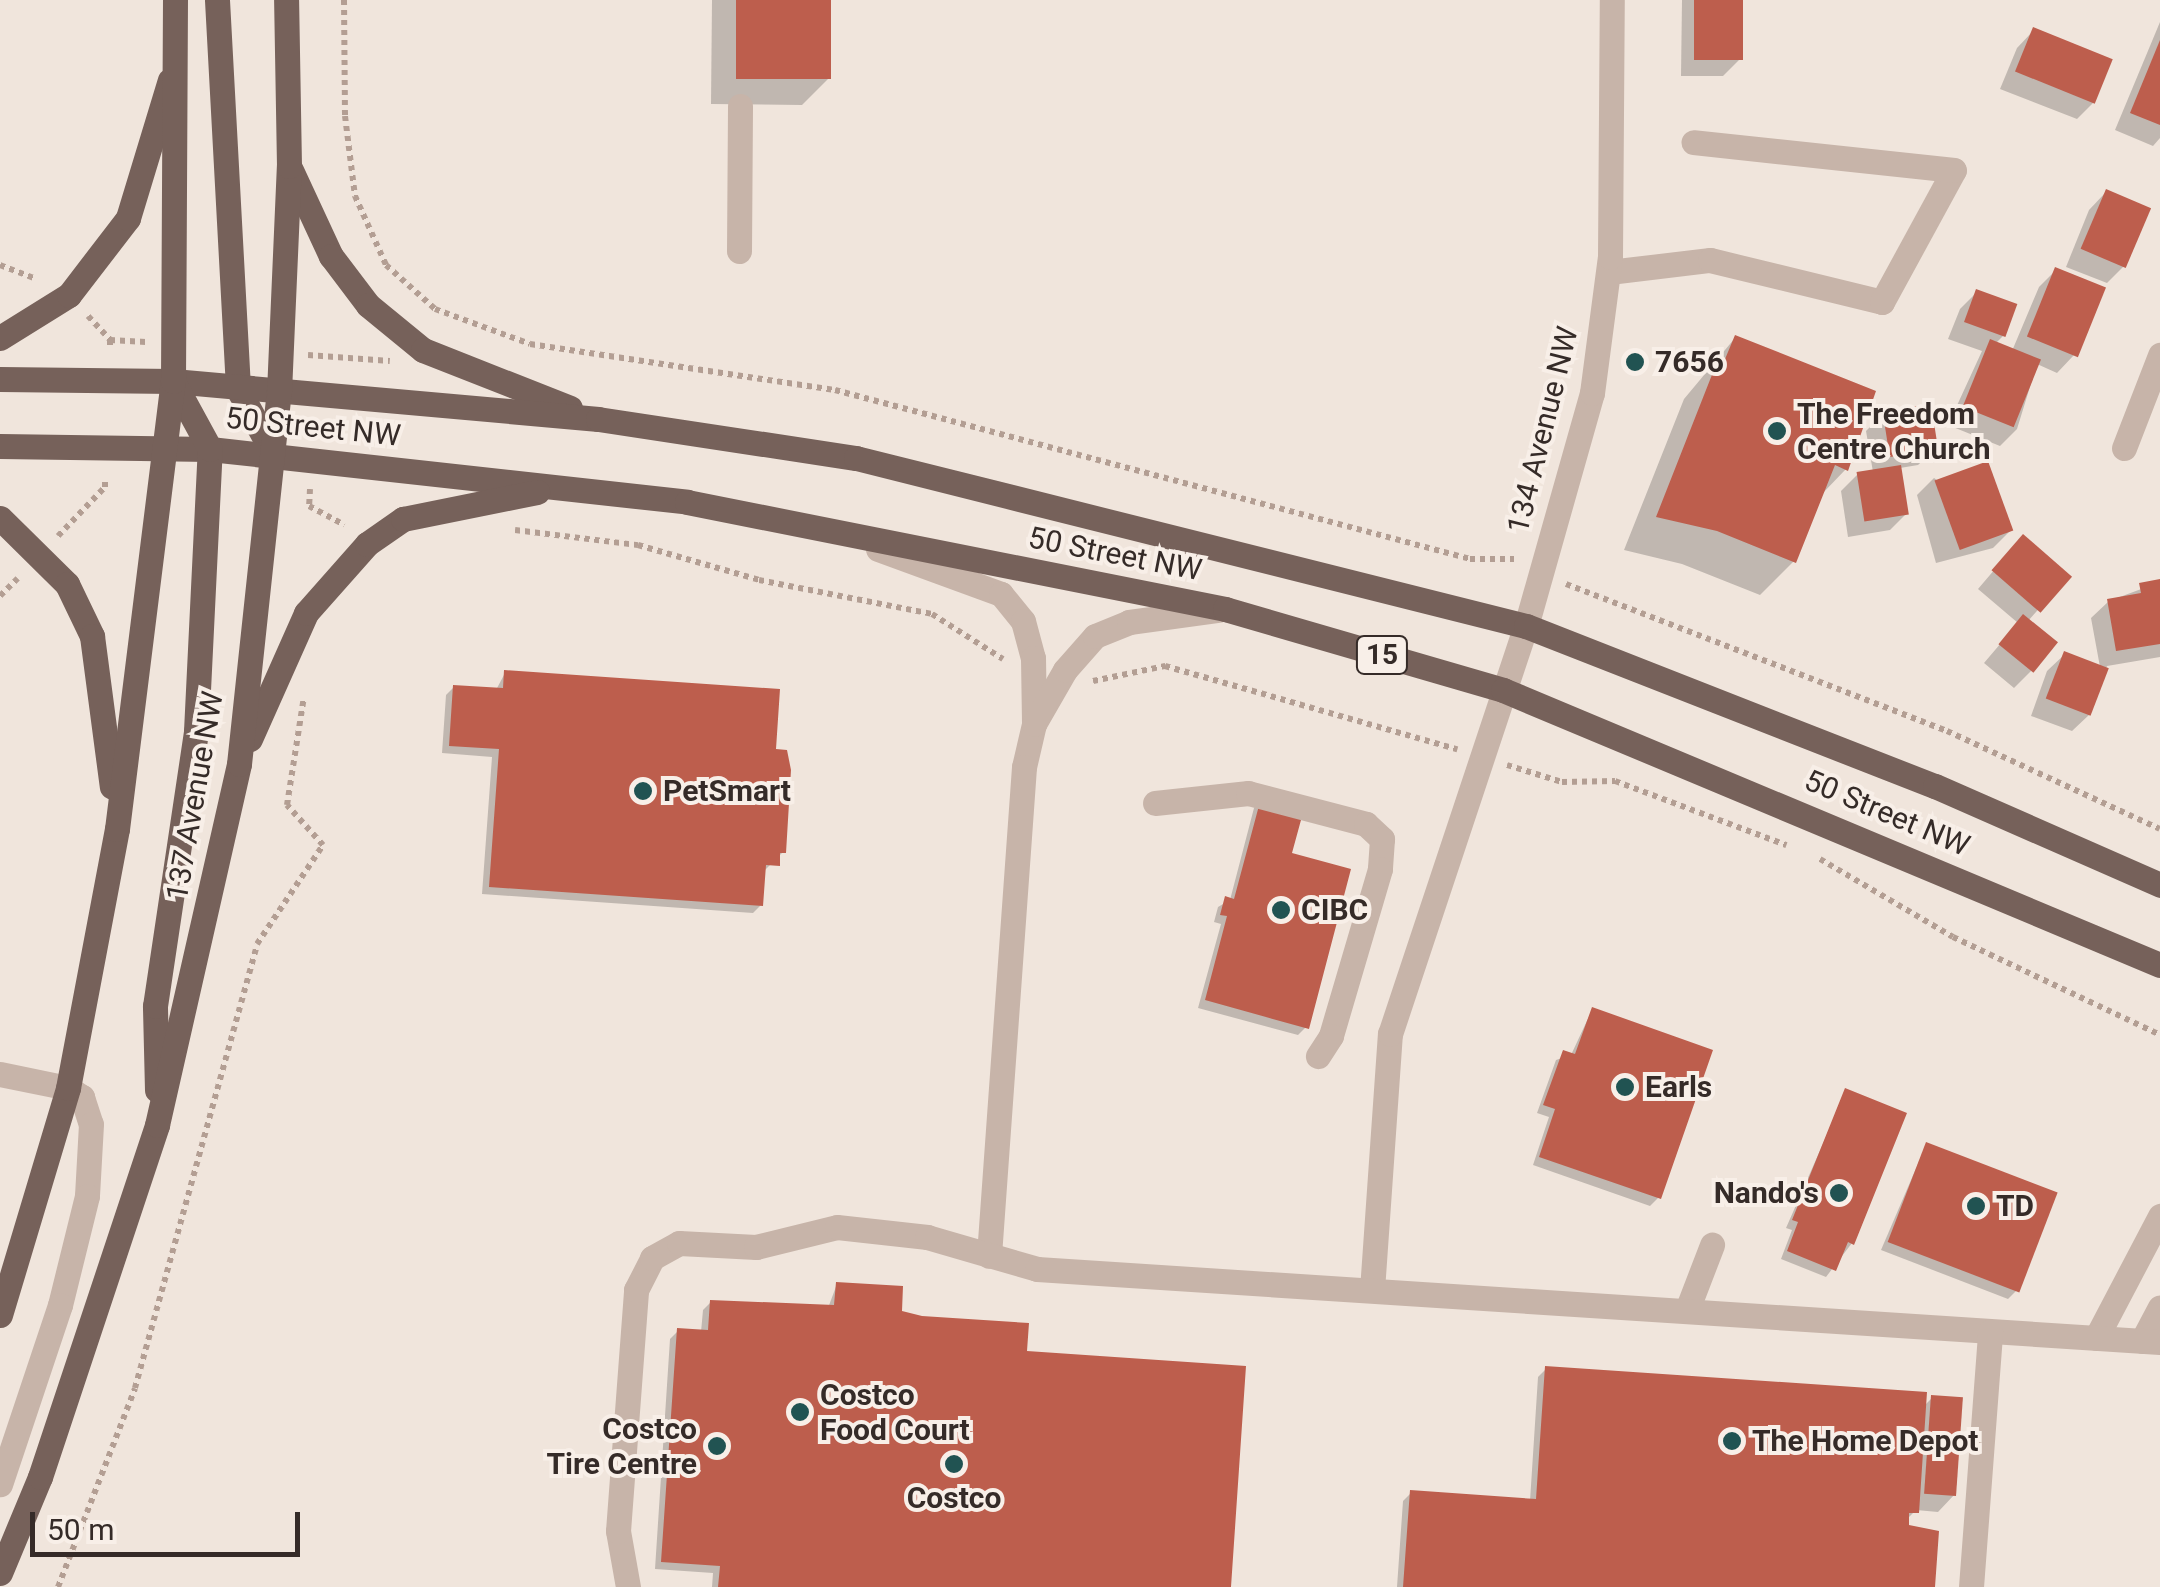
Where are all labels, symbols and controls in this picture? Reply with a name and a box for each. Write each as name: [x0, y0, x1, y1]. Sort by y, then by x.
street label: 134 Avenue NW: [1500, 323, 1586, 537]
place label: 7656: [1655, 344, 1724, 380]
marker: 7656: [1624, 351, 1646, 373]
place label: The Freedom Centre Church: [1797, 396, 1991, 466]
street label: 50 Street NW: [224, 400, 402, 454]
marker: The Freedom Centre Church: [1766, 420, 1788, 442]
street label: 50 Street NW: [1025, 520, 1205, 588]
road number: 15: [1354, 632, 1410, 678]
street label: 137 Avenue NW: [159, 689, 231, 903]
street label: 50 Street NW: [1799, 762, 1975, 864]
place label: PetSmart: [663, 773, 791, 809]
marker: PetSmart: [632, 780, 654, 802]
place label: CIBC: [1301, 892, 1368, 928]
marker: CIBC: [1270, 899, 1292, 921]
place label: Earls: [1645, 1069, 1712, 1105]
marker: Earls: [1614, 1076, 1636, 1098]
place label: Nando's: [1714, 1175, 1819, 1211]
marker: Nando's: [1828, 1182, 1850, 1204]
place label: TD: [1996, 1188, 2034, 1224]
marker: TD: [1965, 1195, 1987, 1217]
place label: Costco Food Court: [820, 1377, 970, 1448]
marker: Costco Food Court: [789, 1401, 811, 1423]
place label: Costco Tire Centre: [546, 1411, 697, 1482]
place label: The Home Depot: [1752, 1423, 1978, 1459]
marker: The Home Depot: [1721, 1430, 1743, 1452]
marker: Costco Tire Centre: [706, 1435, 728, 1457]
marker: Costco: [943, 1453, 965, 1475]
place label: Costco: [907, 1480, 1001, 1516]
scale bar: [35, 1492, 305, 1554]
text: 50 m: [47, 1512, 114, 1547]

